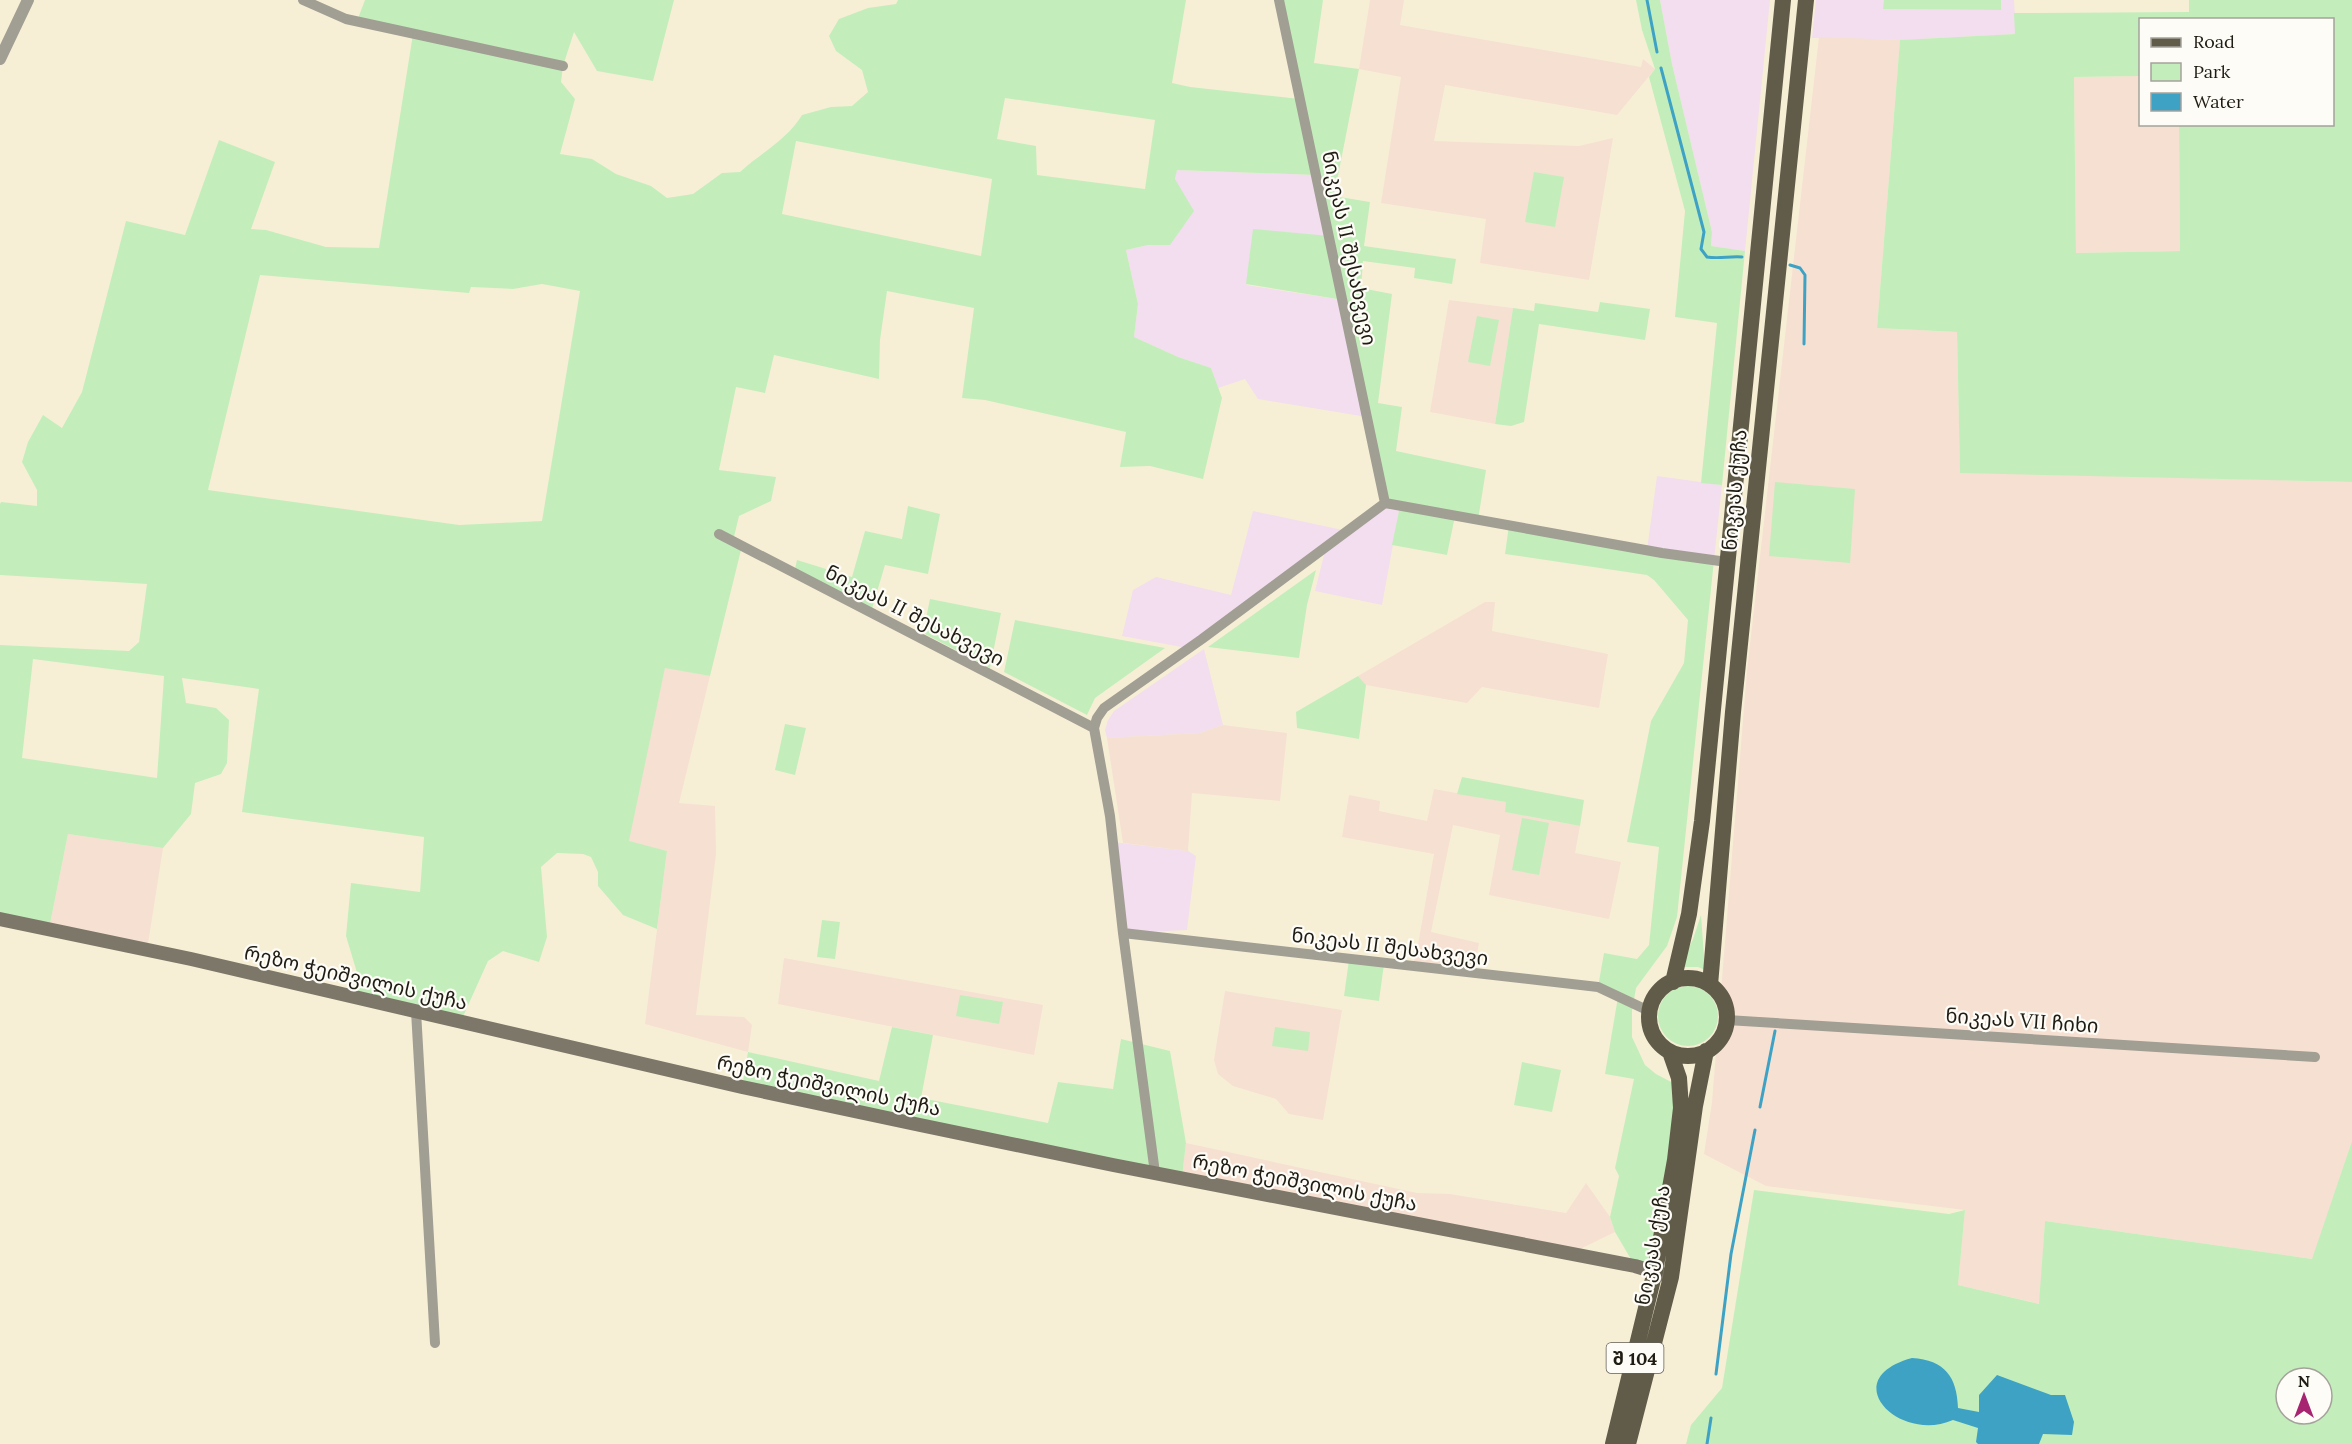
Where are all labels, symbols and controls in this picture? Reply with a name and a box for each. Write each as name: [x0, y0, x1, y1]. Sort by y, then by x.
legend: [2139, 18, 2334, 126]
text: Road: [2193, 30, 2235, 53]
text: Park: [2193, 60, 2231, 83]
text: Water: [2193, 90, 2244, 113]
street label: ნიკეას II შესახვევი: [1317, 149, 1383, 347]
street label: ნიკეას ქუჩა: [1716, 428, 1752, 552]
street label: ნიკეას II შესახვევი: [821, 559, 1009, 671]
street label: ნიკეას II შესახვევი: [1290, 922, 1490, 970]
street label: რეზო ჭეიშვილის ქუჩა: [242, 939, 470, 1016]
street label: ნიკეას VII ჩიხი: [1945, 1002, 2099, 1038]
street label: რეზო ჭეიშვილის ქუჩა: [715, 1049, 943, 1122]
street label: რეზო ჭეიშვილის ქუჩა: [1191, 1148, 1419, 1217]
street label: ნიკეას ქუჩა: [1629, 1183, 1675, 1307]
road number: შ 104: [1606, 1343, 1664, 1373]
north arrow: [2274, 1366, 2334, 1426]
text: N: [2298, 1371, 2310, 1391]

